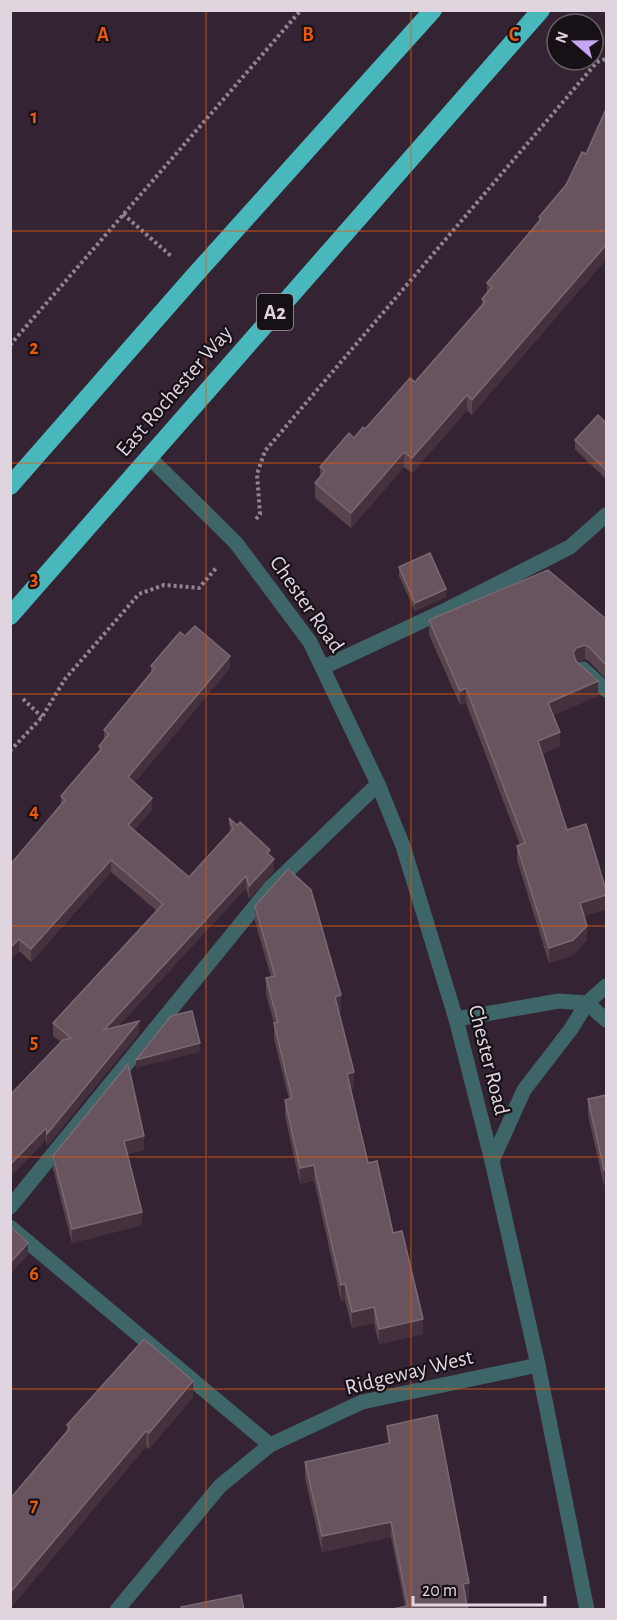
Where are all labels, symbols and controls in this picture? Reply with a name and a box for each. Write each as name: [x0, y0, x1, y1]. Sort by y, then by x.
north arrow: [545, 12, 605, 72]
text: A: [97, 25, 109, 45]
text: B: [302, 25, 314, 45]
text: C: [509, 25, 520, 45]
text: N: [552, 29, 571, 45]
text: 1: [30, 107, 38, 127]
road number: A2: [257, 294, 293, 330]
street label: East Rochester Way: [112, 321, 237, 460]
text: 2: [29, 338, 39, 358]
street label: Chester Road: [266, 552, 348, 656]
text: 3: [30, 569, 38, 589]
text: 4: [29, 801, 39, 821]
street label: Chester Road: [465, 1003, 513, 1117]
text: 5: [30, 1032, 38, 1052]
text: 6: [29, 1264, 39, 1284]
street label: Ridgeway West: [343, 1345, 475, 1399]
text: 7: [30, 1495, 39, 1515]
scale bar: [413, 1569, 545, 1607]
text: 20 m: [422, 1582, 457, 1600]

